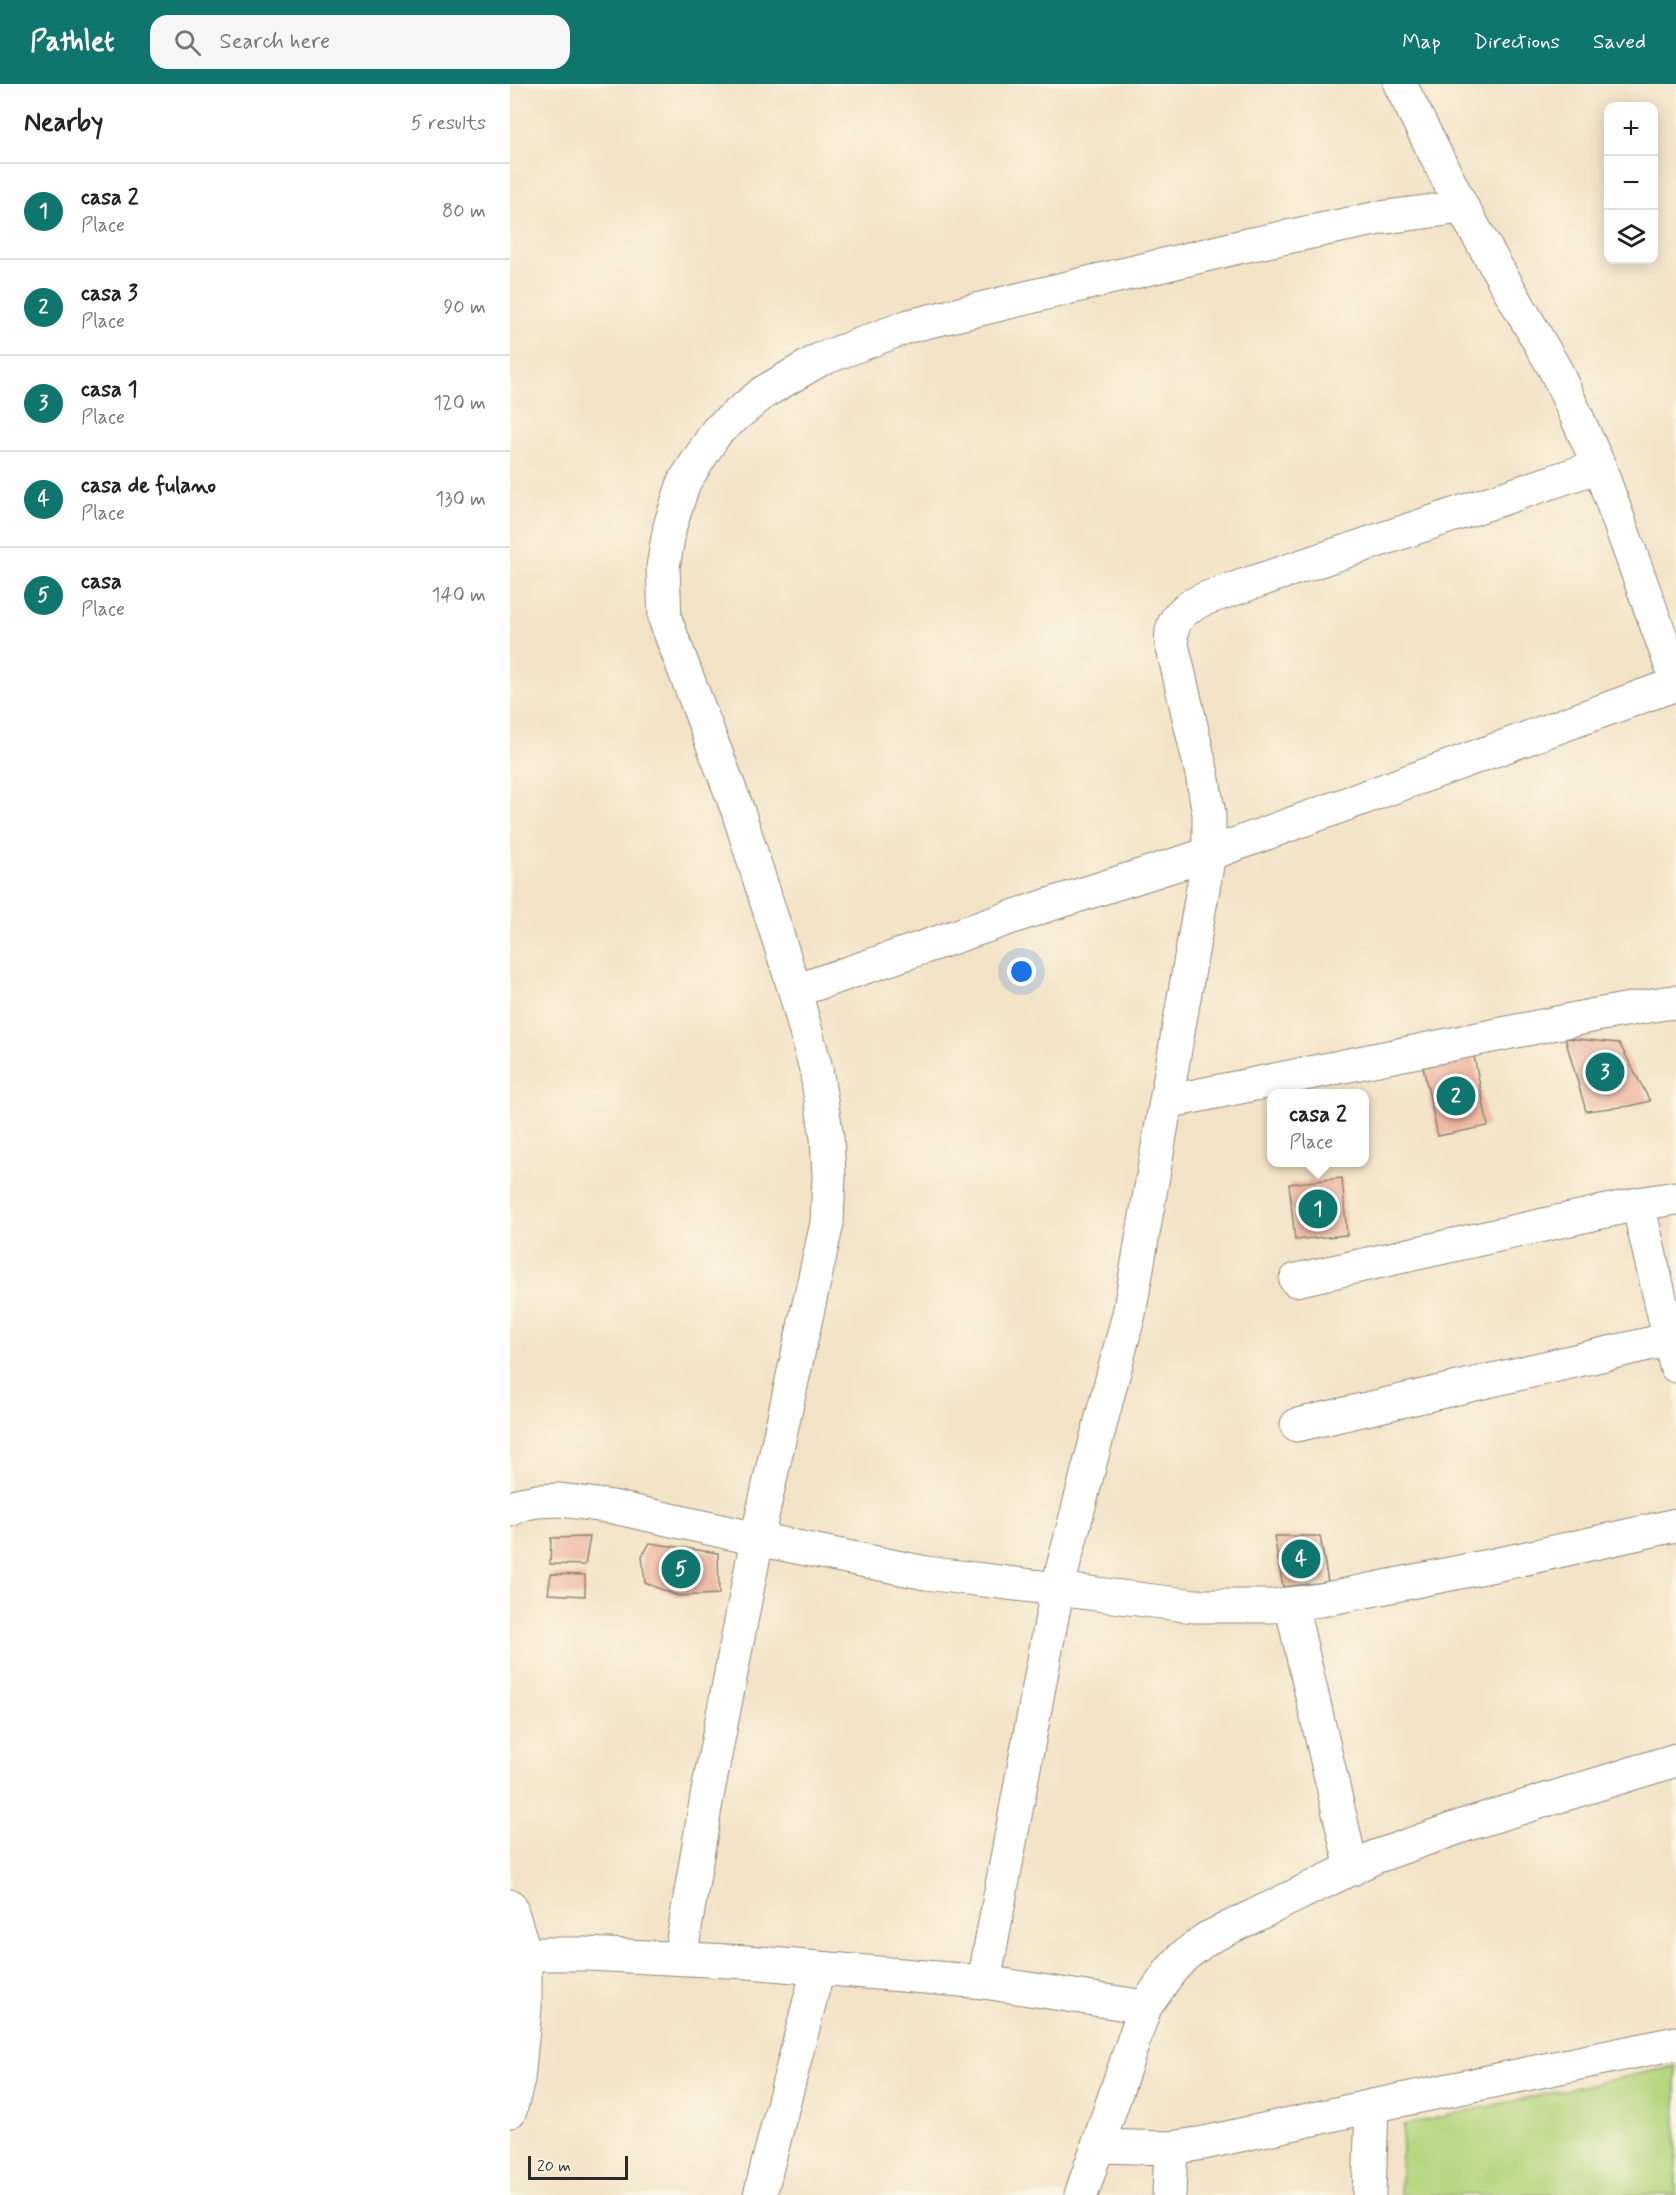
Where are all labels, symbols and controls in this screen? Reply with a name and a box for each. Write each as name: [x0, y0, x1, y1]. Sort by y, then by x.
search box: [150, 15, 570, 69]
text: Pathlet: [30, 24, 114, 61]
icon: search: [171, 26, 204, 59]
text: Search here: [219, 28, 330, 56]
text: Map: [1402, 28, 1441, 56]
text: Directions: [1474, 28, 1560, 56]
text: Saved: [1593, 28, 1646, 56]
map controls: [1604, 102, 1658, 264]
button: +: [1604, 102, 1658, 156]
text: Nearby: [24, 106, 103, 140]
text: 5 results: [411, 110, 486, 137]
button: −: [1604, 156, 1658, 210]
text: casa 2: [81, 184, 139, 212]
text: 1: [39, 198, 48, 225]
text: 80 m: [442, 198, 486, 225]
button: layers: [1604, 210, 1658, 264]
text: Place: [81, 212, 125, 239]
text: casa 3: [81, 280, 138, 308]
text: 2: [39, 294, 48, 321]
text: 90 m: [443, 294, 486, 321]
text: Place: [81, 308, 125, 335]
text: casa 1: [81, 376, 138, 404]
text: 3: [39, 390, 48, 417]
text: 120 m: [433, 390, 486, 417]
text: Place: [81, 404, 125, 431]
text: casa de fulano: [81, 472, 216, 500]
text: 4: [38, 486, 49, 513]
text: 130 m: [435, 486, 486, 513]
text: Place: [81, 500, 125, 527]
text: casa: [81, 568, 122, 596]
text: 5: [38, 582, 50, 609]
text: 140 m: [432, 582, 486, 609]
text: Place: [81, 596, 125, 623]
your location: [1007, 957, 1036, 986]
pin: 3: [1586, 1050, 1624, 1094]
pin: 2: [1436, 1074, 1476, 1118]
popup: [1267, 1089, 1369, 1167]
text: casa 2: [1289, 1101, 1347, 1129]
text: Place: [1289, 1129, 1333, 1156]
pin: 1: [1298, 1186, 1338, 1232]
pin: 4: [1282, 1536, 1320, 1582]
pin: 5: [662, 1546, 700, 1592]
scale bar: [528, 2153, 628, 2180]
text: 20 m: [537, 2156, 571, 2177]

